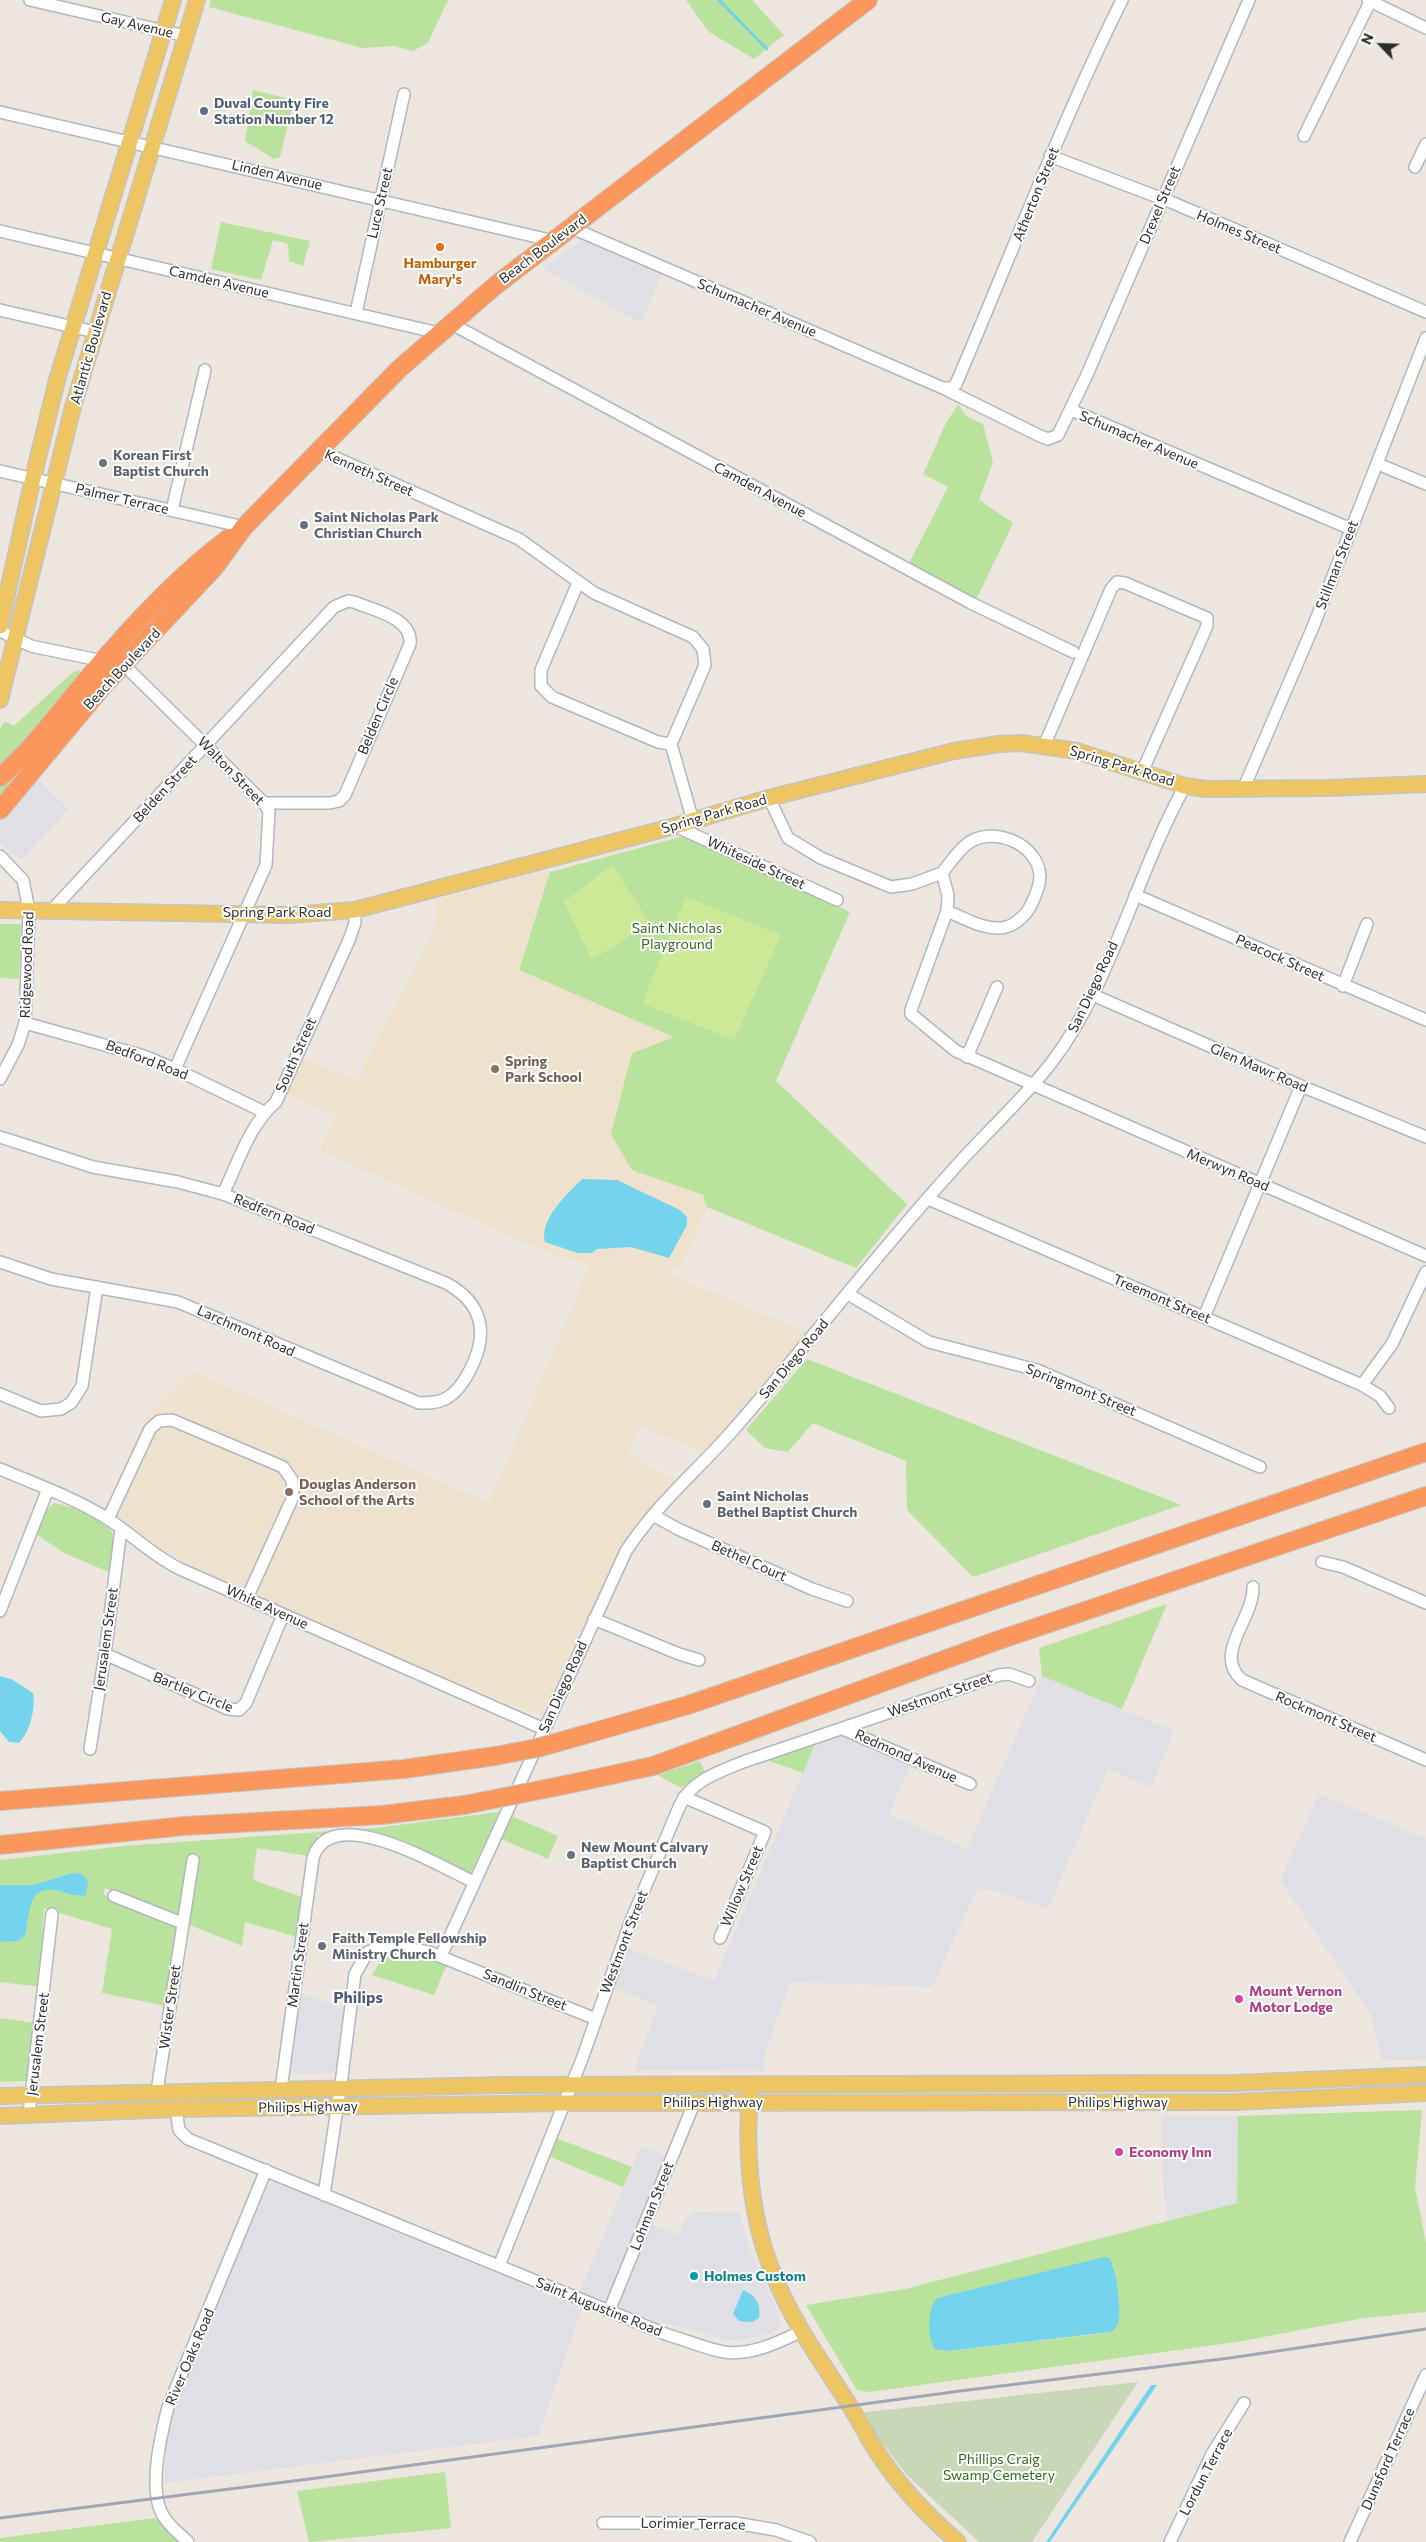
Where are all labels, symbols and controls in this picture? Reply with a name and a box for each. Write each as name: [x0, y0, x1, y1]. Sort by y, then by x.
street label: Gay Avenue: [99, 8, 175, 42]
north arrow: [1356, 20, 1406, 70]
text: N: [1357, 30, 1377, 47]
place label: Duval County Fire Station Number 12: [214, 95, 334, 128]
marker: Duval County Fire Station Number 12: [198, 105, 210, 117]
street label: Atherton Street: [1009, 144, 1063, 244]
street label: Linden Avenue: [230, 156, 324, 194]
street label: Drexel Street: [1136, 163, 1184, 247]
street label: Luce Street: [364, 166, 396, 240]
street label: Holmes Street: [1194, 207, 1284, 257]
street label: Beach Boulevard: [496, 211, 590, 287]
marker: Hamburger Mary's: [434, 241, 446, 253]
place label: Hamburger Mary's: [404, 255, 476, 288]
street label: Camden Avenue: [167, 262, 271, 302]
street label: Schumacher Avenue: [695, 275, 819, 341]
street label: Atlantic Boulevard: [67, 290, 115, 406]
street label: Schumacher Avenue: [1077, 407, 1201, 473]
street label: Kenneth Street: [322, 446, 416, 500]
place label: Korean First Baptist Church: [113, 447, 209, 480]
marker: Korean First Baptist Church: [97, 457, 109, 469]
street label: Camden Avenue: [711, 459, 809, 521]
street label: Palmer Terrace: [74, 480, 170, 518]
place label: Saint Nicholas Park Christian Church: [314, 509, 439, 542]
street label: Stillman Street: [1312, 518, 1362, 612]
marker: Saint Nicholas Park Christian Church: [298, 519, 310, 531]
street label: Beach Boulevard: [80, 625, 164, 713]
street label: Belden Circle: [354, 675, 402, 757]
street label: Walton Street: [194, 733, 268, 809]
street label: Spring Park Road: [1068, 742, 1176, 790]
street label: Belden Street: [130, 752, 200, 826]
street label: Spring Park Road: [659, 791, 769, 837]
street label: Whiteside Street: [704, 833, 808, 893]
street label: Spring Park Road: [223, 904, 331, 920]
street label: Ridgewood Road: [17, 911, 37, 1019]
park label: Saint Nicholas Playground: [632, 920, 722, 952]
street label: Peacock Street: [1233, 931, 1327, 985]
street label: San Diego Road: [1065, 939, 1121, 1035]
street label: South Street: [272, 1015, 320, 1095]
street label: Bedford Road: [103, 1037, 191, 1083]
street label: Glen Mawr Road: [1208, 1040, 1310, 1096]
place label: Spring Park School: [505, 1053, 582, 1086]
marker: Spring Park School: [489, 1063, 501, 1075]
street label: Merwyn Road: [1184, 1145, 1272, 1195]
street label: Redfern Road: [231, 1190, 317, 1238]
street label: Treemont Street: [1111, 1271, 1213, 1327]
street label: Larchmont Road: [194, 1302, 298, 1360]
street label: San Diego Road: [756, 1316, 832, 1402]
street label: Springmont Street: [1023, 1360, 1139, 1420]
place label: Douglas Anderson School of the Arts: [299, 1476, 416, 1508]
marker: Douglas Anderson School of the Arts: [283, 1486, 295, 1498]
place label: Saint Nicholas Bethel Baptist Church: [717, 1488, 857, 1520]
marker: Saint Nicholas Bethel Baptist Church: [701, 1498, 713, 1510]
street label: Bethel Court: [709, 1537, 789, 1585]
street label: White Avenue: [223, 1581, 311, 1633]
street label: Jerusalem Street: [90, 1586, 122, 1692]
street label: San Diego Road: [535, 1638, 591, 1736]
street label: Bartley Circle: [151, 1668, 235, 1716]
street label: Westmont Street: [886, 1669, 994, 1721]
street label: Rockmont Street: [1273, 1688, 1379, 1746]
street label: Redmond Avenue: [852, 1726, 960, 1786]
place label: New Mount Calvary Baptist Church: [581, 1839, 708, 1871]
street label: Willow Street: [717, 1843, 767, 1929]
marker: New Mount Calvary Baptist Church: [565, 1849, 577, 1861]
street label: Westmont Street: [597, 1888, 651, 1996]
street label: Martin Street: [284, 1921, 312, 2009]
place label: Faith Temple Fellowship Ministry Church: [332, 1930, 487, 1962]
marker: Faith Temple Fellowship Ministry Church: [316, 1940, 328, 1952]
street label: Wister Street: [156, 1964, 184, 2050]
street label: Sandlin Street: [481, 1966, 569, 2014]
place label: Mount Vernon Motor Lodge: [1249, 1983, 1342, 2015]
district label: Philips: [333, 1988, 383, 2008]
street label: Jerusalem Street: [23, 1991, 53, 2097]
marker: Mount Vernon Motor Lodge: [1233, 1993, 1245, 2005]
street label: Philips Highway: [663, 2094, 763, 2110]
street label: Philips Highway: [1068, 2094, 1168, 2110]
street label: Philips Highway: [258, 2098, 358, 2116]
place label: Economy Inn: [1129, 2144, 1212, 2160]
marker: Economy Inn: [1113, 2146, 1125, 2158]
street label: Lohman Street: [627, 2159, 677, 2253]
place label: Holmes Custom: [704, 2268, 806, 2284]
marker: Holmes Custom: [688, 2270, 700, 2282]
street label: Saint Augustine Road: [533, 2274, 665, 2340]
street label: River Oaks Road: [162, 2306, 218, 2408]
street label: Dunsford Terrace: [1358, 2405, 1418, 2513]
street label: Lordun Terrace: [1176, 2426, 1236, 2518]
park label: Phillips Craig Swamp Cemetery: [943, 2451, 1055, 2484]
street label: Lorimier Terrace: [640, 2515, 746, 2533]

